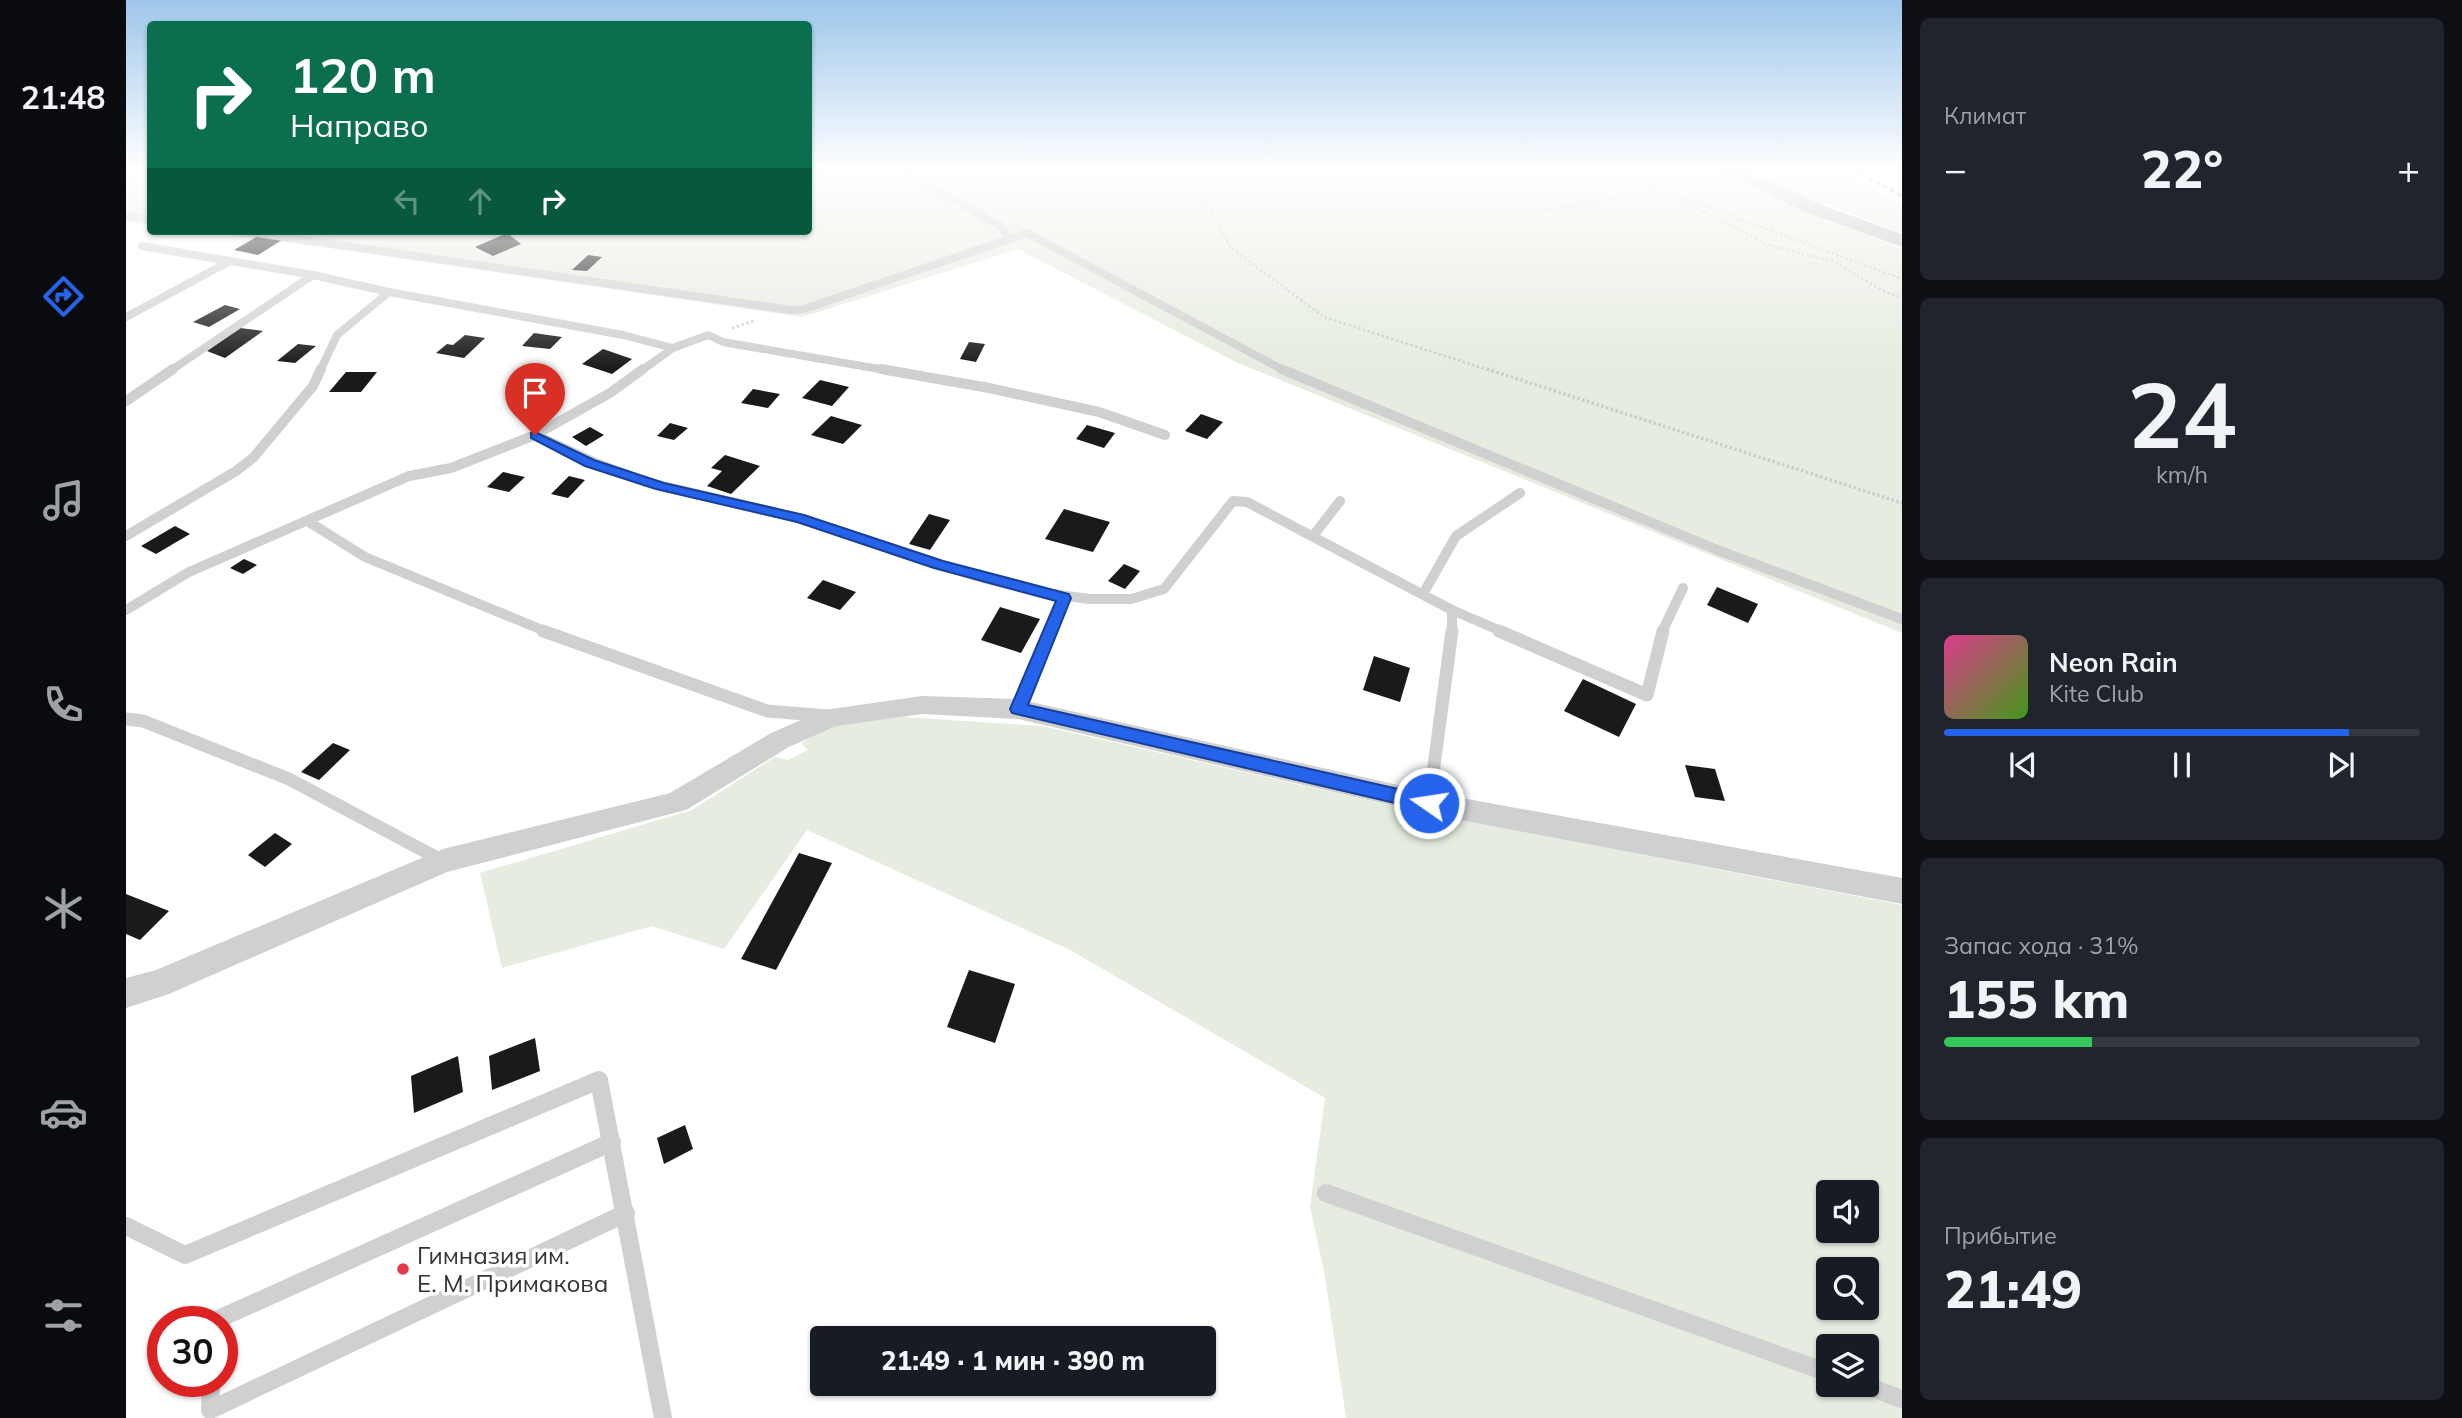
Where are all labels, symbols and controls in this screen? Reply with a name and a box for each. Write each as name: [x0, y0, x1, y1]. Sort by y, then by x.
text: 120 m: [290, 44, 436, 105]
icon: right: [175, 49, 266, 140]
text: 21:48: [21, 77, 105, 117]
text: Климат: [1944, 101, 2026, 130]
text: Направо: [290, 105, 429, 145]
text: 22°: [2141, 136, 2223, 201]
text: −: [1944, 145, 1967, 193]
text: +: [2397, 145, 2420, 193]
icon: left: [388, 182, 426, 220]
icon: ahead: [461, 182, 499, 220]
icon: right: [534, 182, 572, 220]
icon: directions: [39, 272, 88, 321]
text: 24: [2127, 357, 2237, 471]
pin: [505, 363, 565, 435]
icon: arrive: [516, 374, 554, 412]
text: km/h: [2156, 460, 2208, 489]
icon: music: [39, 476, 88, 525]
text: Neon Rain: [2049, 646, 2178, 679]
text: Kite Club: [2049, 679, 2144, 708]
icon: phone: [39, 680, 88, 729]
icon: previous: [2004, 746, 2042, 784]
icon: pause: [2163, 746, 2201, 784]
icon: next: [2322, 746, 2360, 784]
position arrow: [1392, 766, 1466, 840]
icon: climate: [39, 884, 88, 933]
text: Запас хода · 31%: [1944, 931, 2139, 960]
text: 155 km: [1944, 966, 2129, 1031]
icon: car: [39, 1088, 88, 1137]
map controls: [1816, 1180, 1879, 1397]
button: sound: [1816, 1180, 1879, 1243]
text: Прибытие: [1944, 1221, 2057, 1250]
place label: Гимназия им. Е. М. Примакова: [417, 1240, 608, 1298]
text: 21:49: [1944, 1256, 2082, 1321]
button: search: [1816, 1257, 1879, 1320]
marker: Гимназия им. Е. М. Примакова: [395, 1261, 411, 1277]
icon: filters: [39, 1291, 88, 1340]
speed limit sign: 30: [147, 1306, 238, 1397]
button: layers: [1816, 1334, 1879, 1397]
text: 21:49 · 1 мин · 390 m: [881, 1344, 1145, 1377]

